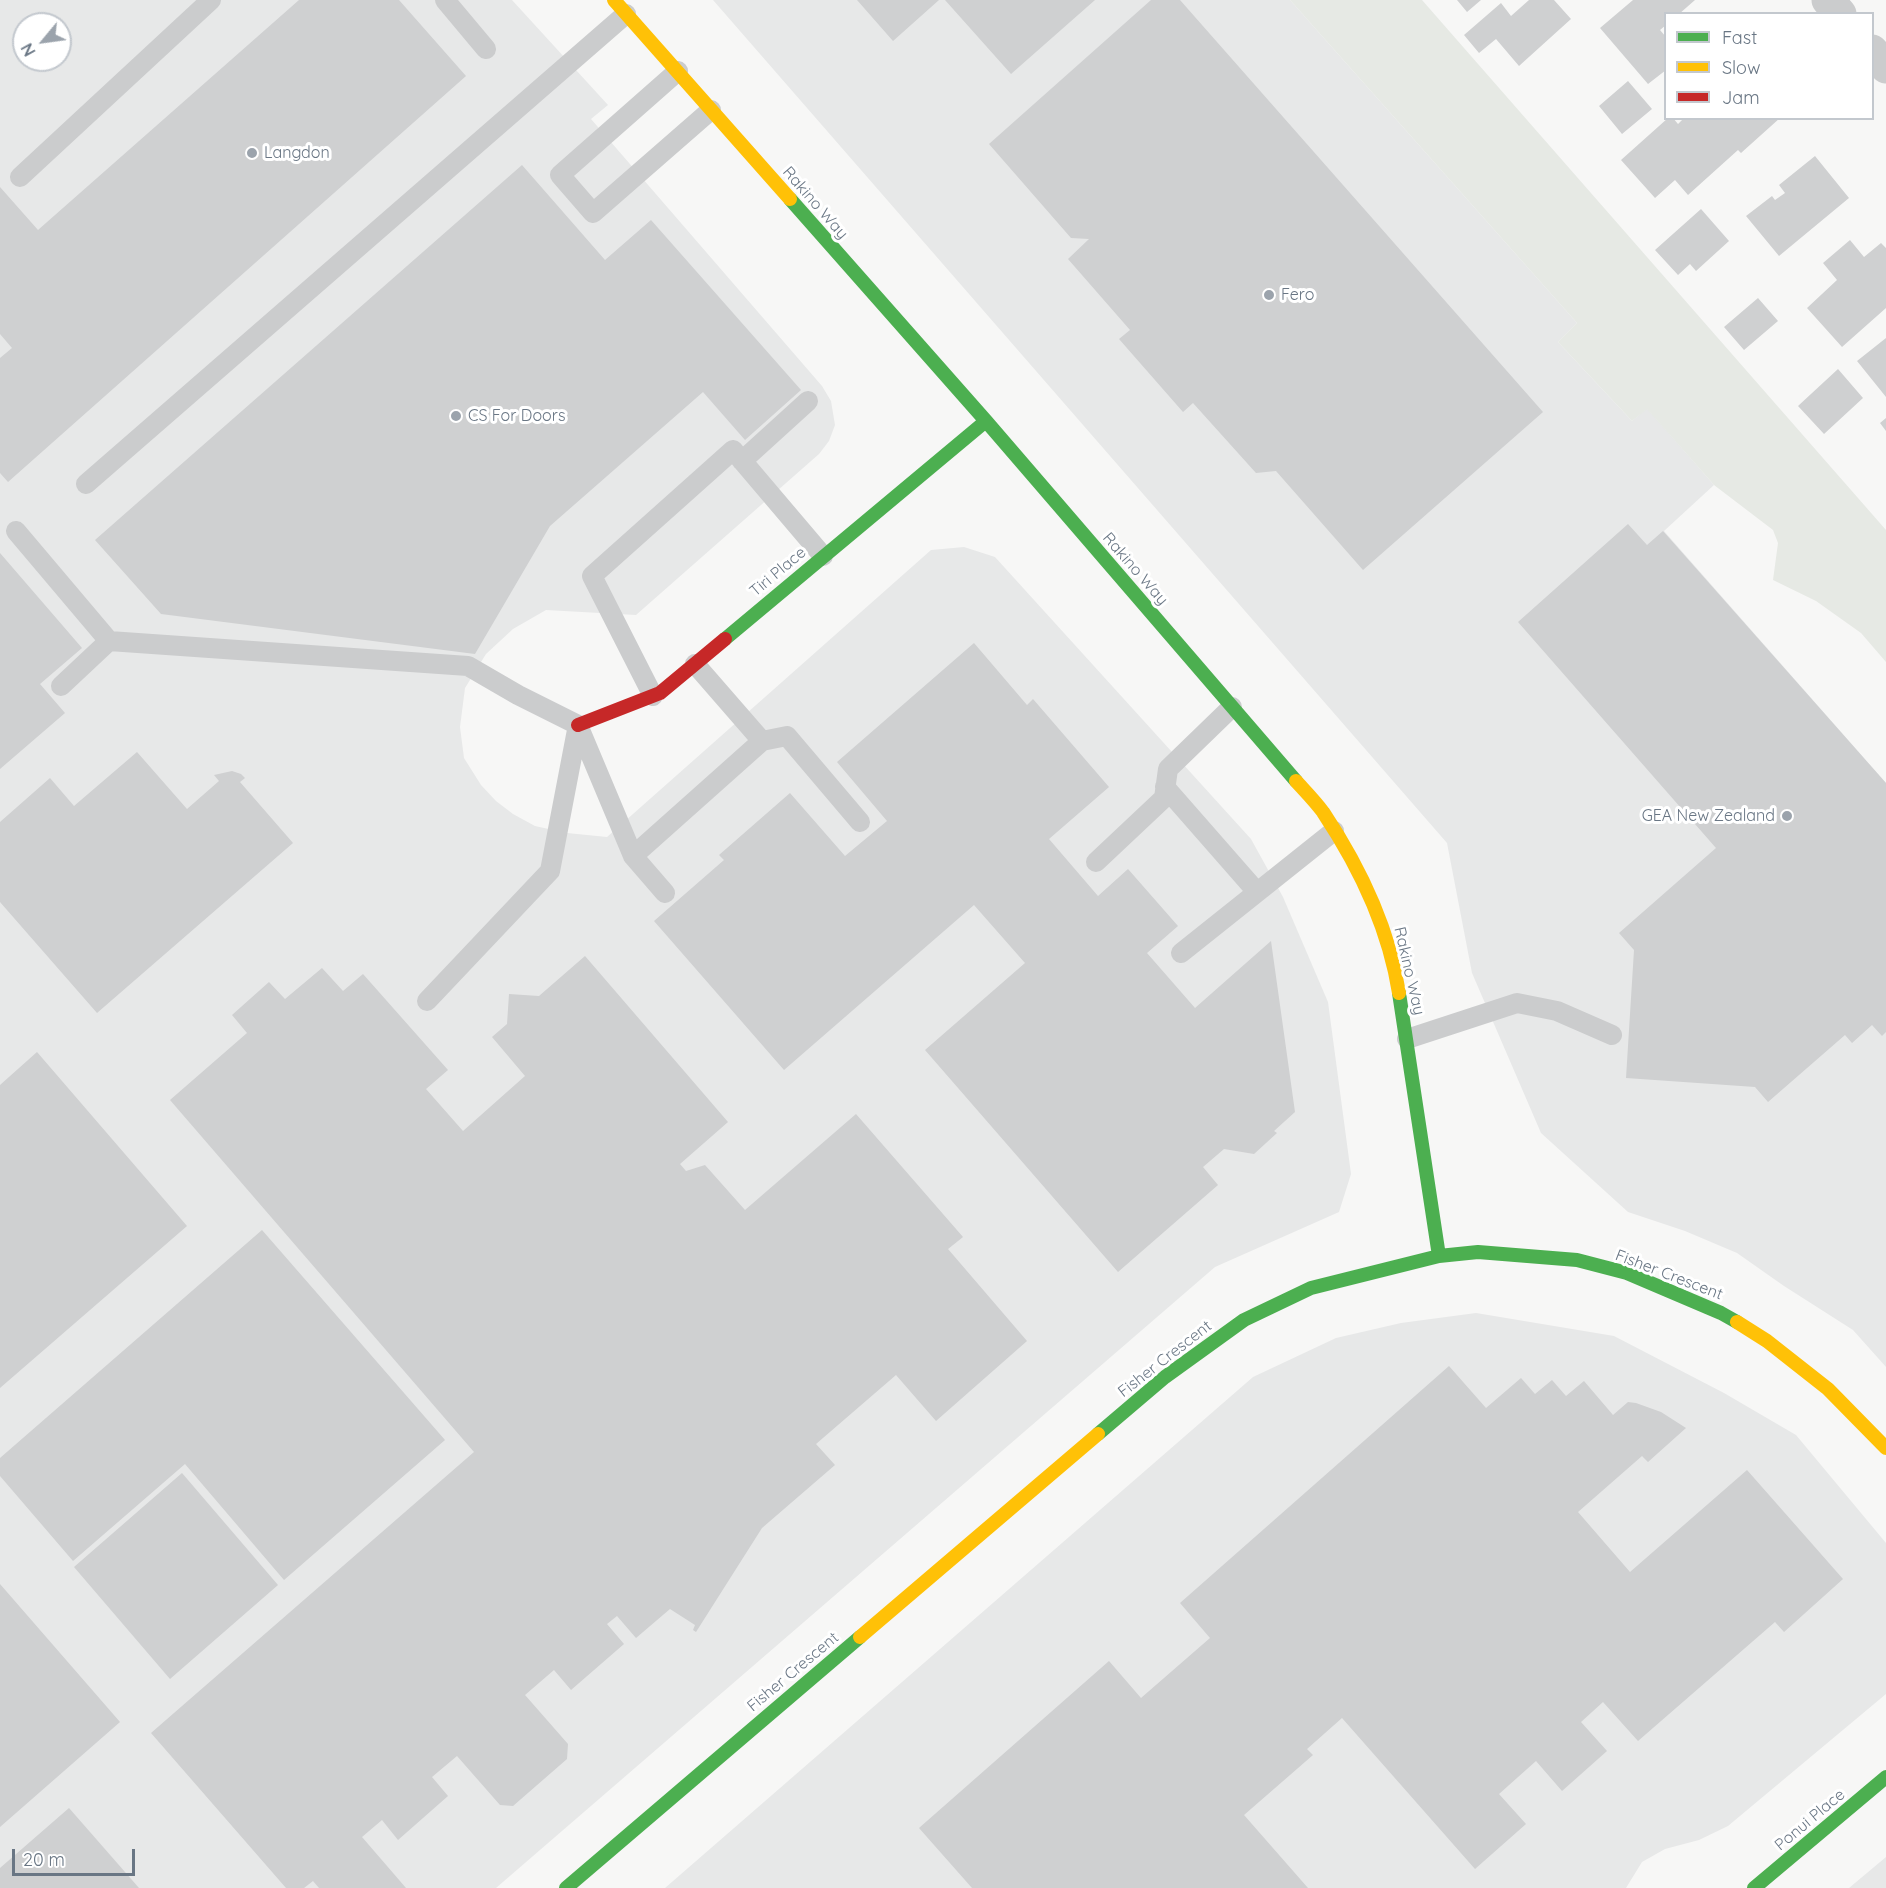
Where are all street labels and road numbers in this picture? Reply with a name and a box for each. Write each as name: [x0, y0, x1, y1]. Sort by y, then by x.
street label: Rakino Way: [778, 163, 852, 243]
street label: Rakino Way: [1098, 529, 1172, 609]
street label: Tiri Place: [746, 543, 810, 601]
street label: Rakino Way: [1390, 925, 1428, 1017]
street label: Fisher Crescent: [1613, 1246, 1725, 1304]
street label: Fisher Crescent: [1114, 1317, 1216, 1401]
street label: Fisher Crescent: [743, 1628, 843, 1716]
street label: Ponui Place: [1771, 1785, 1849, 1855]

